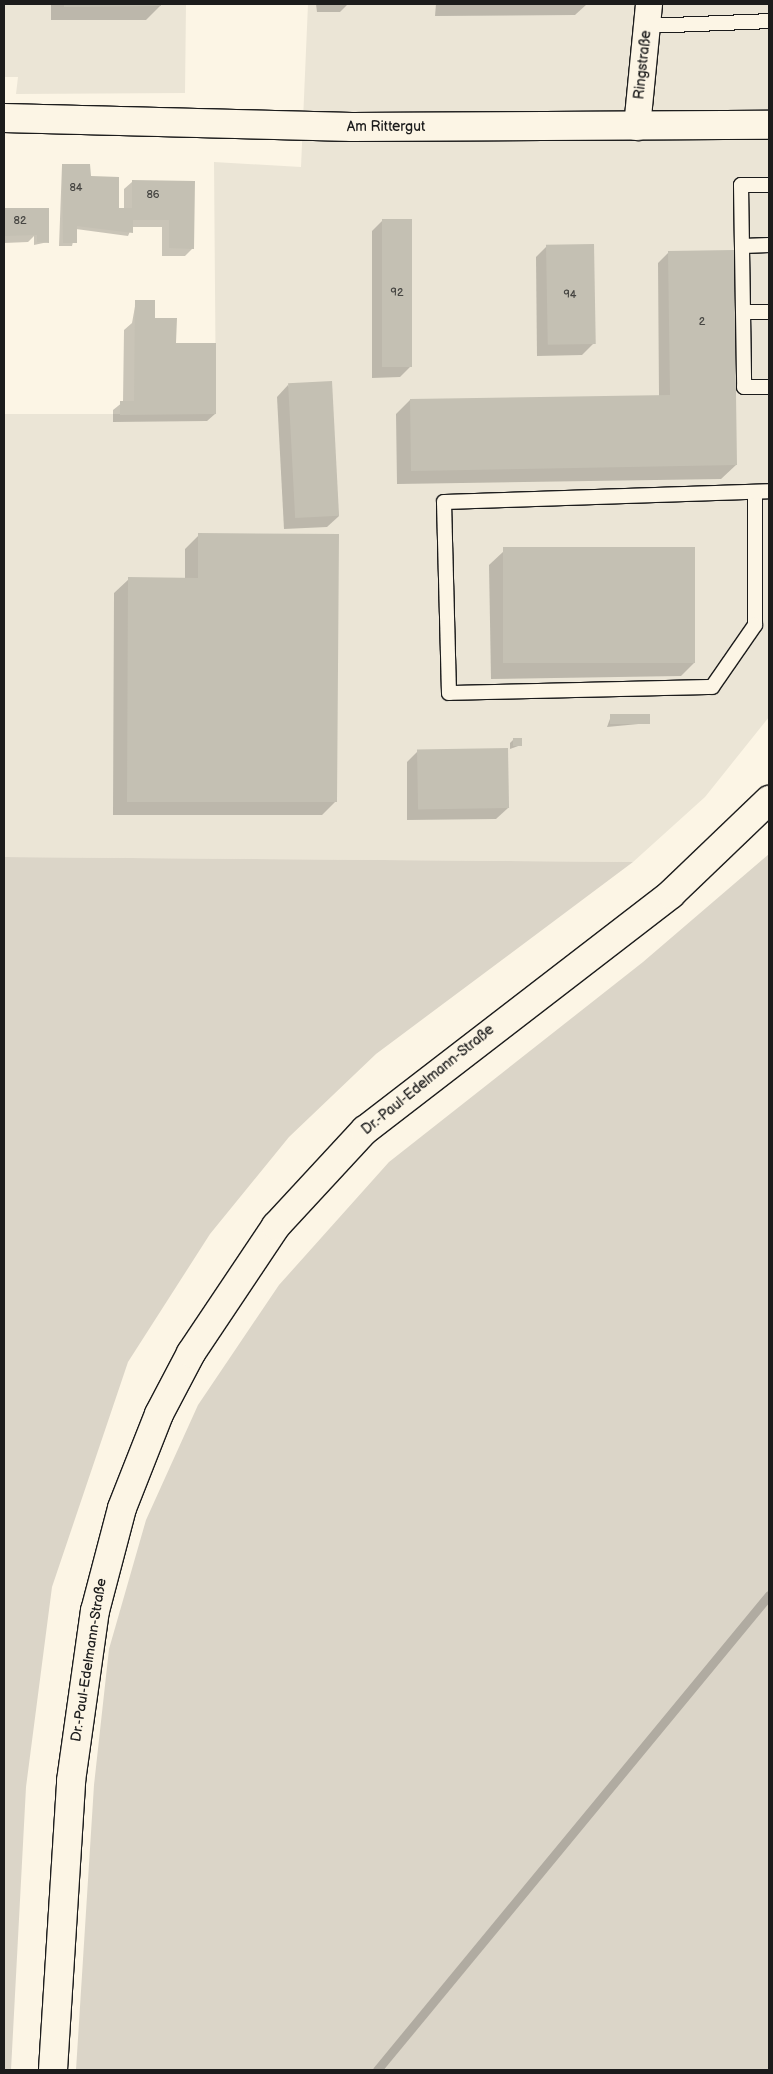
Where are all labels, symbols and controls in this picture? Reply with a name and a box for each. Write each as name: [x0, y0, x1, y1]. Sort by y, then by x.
street label: Ringstraße: [631, 30, 655, 100]
street label: Am Rittergut: [347, 119, 425, 135]
house number: 84: [69, 181, 83, 195]
house number: 86: [146, 188, 160, 202]
house number: 82: [14, 214, 26, 228]
house number: 92: [391, 286, 403, 300]
house number: 94: [563, 288, 577, 302]
house number: 2: [699, 315, 705, 329]
street label: Dr.-Paul-Edelmann-Straße: [359, 1021, 497, 1139]
street label: Dr.-Paul-Edelmann-Straße: [68, 1577, 110, 1743]

